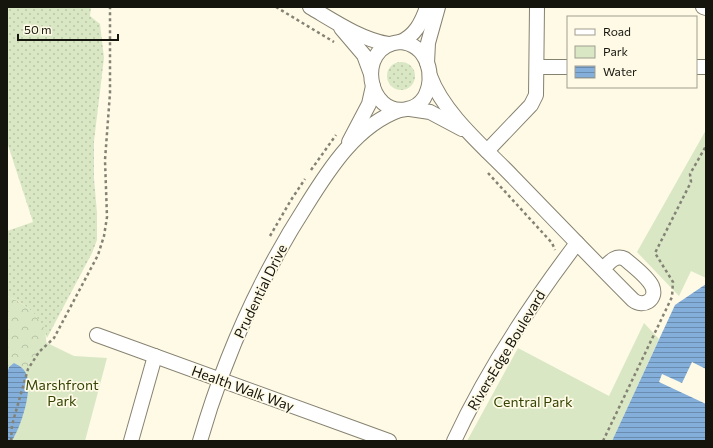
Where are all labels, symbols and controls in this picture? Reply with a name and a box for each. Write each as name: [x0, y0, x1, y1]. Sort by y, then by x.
scale bar: [18, 16, 118, 42]
legend: [567, 16, 697, 88]
text: 50 m: [24, 22, 52, 36]
text: Road: [603, 24, 631, 38]
text: Park: [603, 44, 629, 58]
text: Water: [603, 64, 637, 78]
street label: Prudential Drive: [230, 241, 290, 341]
street label: RiversEdge Boulevard: [464, 287, 548, 413]
street label: Health Walk Way: [189, 362, 297, 414]
park label: Marshfront Park: [25, 376, 99, 409]
park label: Central Park: [493, 393, 573, 410]

